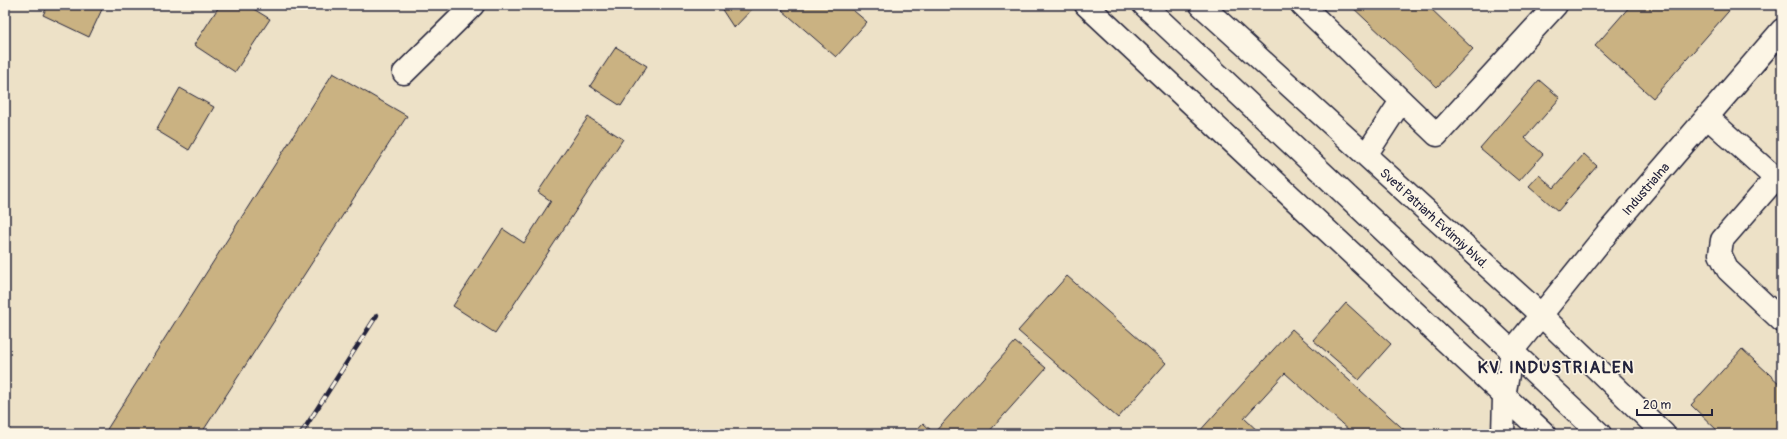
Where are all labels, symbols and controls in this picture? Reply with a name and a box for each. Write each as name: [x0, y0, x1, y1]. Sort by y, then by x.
street label: Industrialna: [1619, 159, 1673, 219]
street label: Sveti Patriarh Evtimiy blvd.: [1376, 165, 1491, 272]
district label: KV. INDUSTRIALEN: [1478, 357, 1634, 378]
scale bar: [1637, 391, 1712, 417]
text: 20 m: [1643, 398, 1672, 413]

